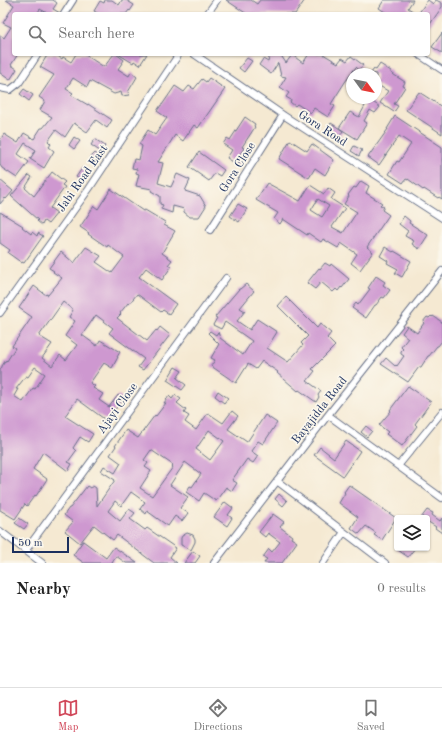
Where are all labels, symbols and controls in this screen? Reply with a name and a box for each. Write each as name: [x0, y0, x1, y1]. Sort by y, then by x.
search box: [12, 12, 430, 56]
icon: search: [26, 23, 48, 45]
text: Search here: [58, 27, 135, 42]
north arrow: [346, 68, 382, 104]
street label: Gora Road: [296, 109, 349, 149]
street label: Gora Close: [218, 140, 258, 195]
street label: Jabi Road East: [55, 143, 110, 214]
street label: Bayajidda Road: [290, 375, 350, 446]
street label: Ajayi Close: [95, 381, 140, 436]
map controls: [394, 515, 430, 551]
button: layers: [394, 515, 430, 551]
scale bar: [12, 535, 69, 554]
text: 50 m: [18, 538, 43, 549]
text: Nearby: [16, 581, 71, 598]
text: 0 results: [377, 582, 426, 595]
tab: Map: [57, 697, 79, 735]
tab: Directions: [194, 697, 242, 735]
tab: Saved: [357, 697, 385, 735]

